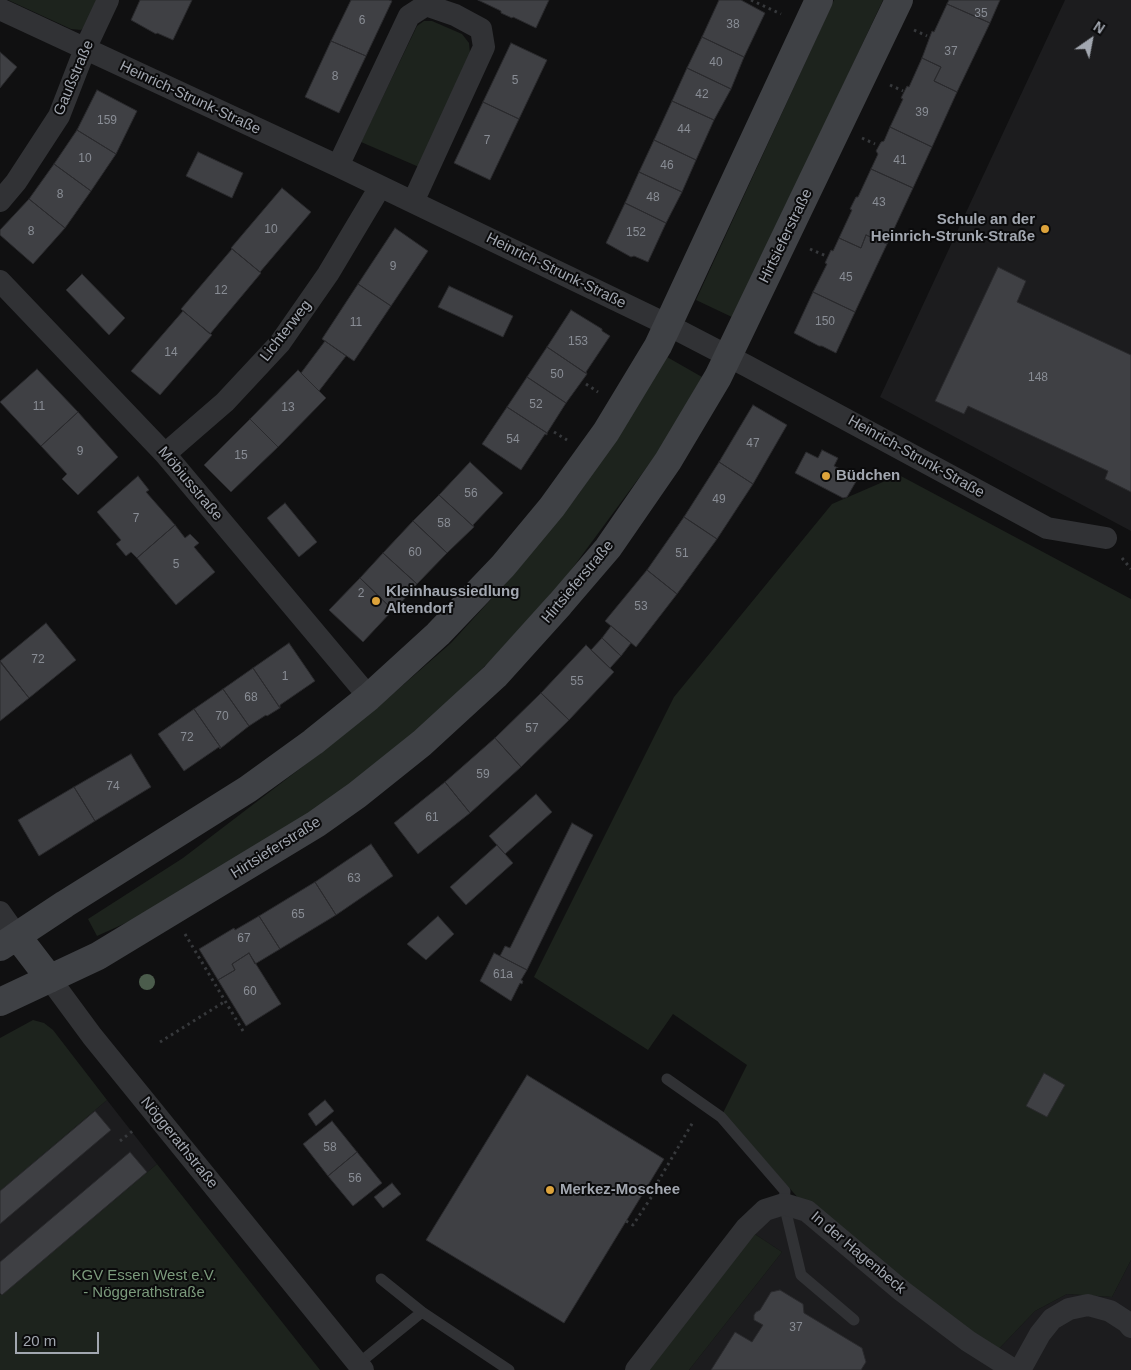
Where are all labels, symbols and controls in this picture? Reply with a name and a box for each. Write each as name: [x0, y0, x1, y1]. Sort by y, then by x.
house number: 35: [974, 7, 988, 21]
house number: 6: [359, 14, 365, 28]
north arrow: [1066, 15, 1116, 65]
house number: 38: [726, 18, 740, 32]
text: N: [1091, 18, 1108, 37]
street label: Gaußstraße: [50, 38, 98, 118]
house number: 37: [944, 45, 958, 59]
house number: 40: [709, 56, 723, 70]
street label: Heinrich-Strunk-Straße: [117, 57, 263, 139]
house number: 8: [332, 70, 338, 84]
house number: 5: [512, 74, 518, 88]
house number: 42: [695, 88, 709, 102]
house number: 39: [915, 106, 929, 120]
house number: 159: [97, 114, 117, 128]
house number: 44: [677, 123, 691, 137]
house number: 7: [484, 134, 490, 148]
house number: 10: [78, 152, 92, 166]
house number: 41: [893, 154, 907, 168]
house number: 46: [660, 159, 674, 173]
street label: Hirtsieferstraße: [755, 186, 817, 286]
house number: 8: [57, 188, 63, 202]
house number: 48: [646, 191, 660, 205]
house number: 43: [872, 196, 886, 210]
place label: Schule an der Heinrich-Strunk-Straße: [871, 211, 1035, 246]
house number: 10: [264, 223, 278, 237]
marker: Schule an der Heinrich-Strunk-Straße: [1039, 223, 1051, 235]
house number: 8: [28, 225, 34, 239]
house number: 152: [626, 226, 646, 240]
street label: Heinrich-Strunk-Straße: [483, 229, 629, 313]
house number: 9: [390, 260, 396, 274]
house number: 45: [839, 271, 853, 285]
house number: 12: [214, 284, 228, 298]
street label: Lichterweg: [257, 297, 315, 365]
house number: 150: [815, 315, 835, 329]
house number: 11: [350, 316, 362, 330]
house number: 153: [568, 335, 588, 349]
house number: 14: [164, 346, 178, 360]
house number: 50: [550, 368, 564, 382]
house number: 148: [1028, 371, 1048, 385]
house number: 52: [529, 398, 543, 412]
house number: 11: [33, 400, 45, 414]
house number: 13: [281, 401, 295, 415]
street label: Heinrich-Strunk-Straße: [845, 412, 987, 502]
house number: 54: [506, 433, 520, 447]
house number: 47: [746, 437, 760, 451]
street label: Möbiusstraße: [154, 443, 226, 525]
house number: 9: [77, 445, 83, 459]
house number: 15: [234, 449, 248, 463]
place label: Büdchen: [836, 467, 900, 485]
marker: Büdchen: [820, 470, 832, 482]
house number: 56: [464, 487, 478, 501]
house number: 49: [712, 493, 726, 507]
house number: 7: [133, 512, 139, 526]
house number: 58: [437, 517, 451, 531]
street label: Hirtsieferstraße: [538, 537, 618, 627]
house number: 60: [408, 546, 422, 560]
house number: 51: [675, 547, 689, 561]
house number: 5: [173, 558, 179, 572]
place label: Kleinhaussiedlung Altendorf: [386, 583, 519, 618]
house number: 2: [358, 587, 364, 601]
marker: Kleinhaussiedlung Altendorf: [370, 595, 382, 607]
house number: 53: [634, 600, 648, 614]
house number: 72: [31, 653, 45, 667]
house number: 1: [282, 670, 288, 684]
house number: 55: [570, 675, 584, 689]
house number: 68: [244, 691, 258, 705]
house number: 70: [215, 710, 229, 724]
house number: 57: [525, 722, 539, 736]
house number: 72: [180, 731, 194, 745]
house number: 59: [476, 768, 490, 782]
house number: 74: [106, 780, 120, 794]
house number: 61: [425, 811, 439, 825]
street label: Hirtsieferstraße: [228, 813, 324, 883]
house number: 63: [347, 872, 361, 886]
house number: 65: [291, 908, 305, 922]
house number: 67: [237, 932, 251, 946]
house number: 61a: [493, 968, 513, 982]
house number: 60: [243, 985, 257, 999]
street label: Nöggerathstraße: [137, 1094, 221, 1192]
house number: 58: [323, 1141, 337, 1155]
house number: 56: [348, 1172, 362, 1186]
place label: Merkez-Moschee: [560, 1181, 680, 1199]
marker: Merkez-Moschee: [544, 1184, 556, 1196]
street label: In der Hagenbeck: [807, 1208, 909, 1298]
park label: KGV Essen West e.V. - Nöggerathstraße: [71, 1267, 217, 1302]
house number: 37: [789, 1321, 803, 1335]
scale bar: [18, 1322, 101, 1354]
text: 20 m: [23, 1332, 56, 1349]

